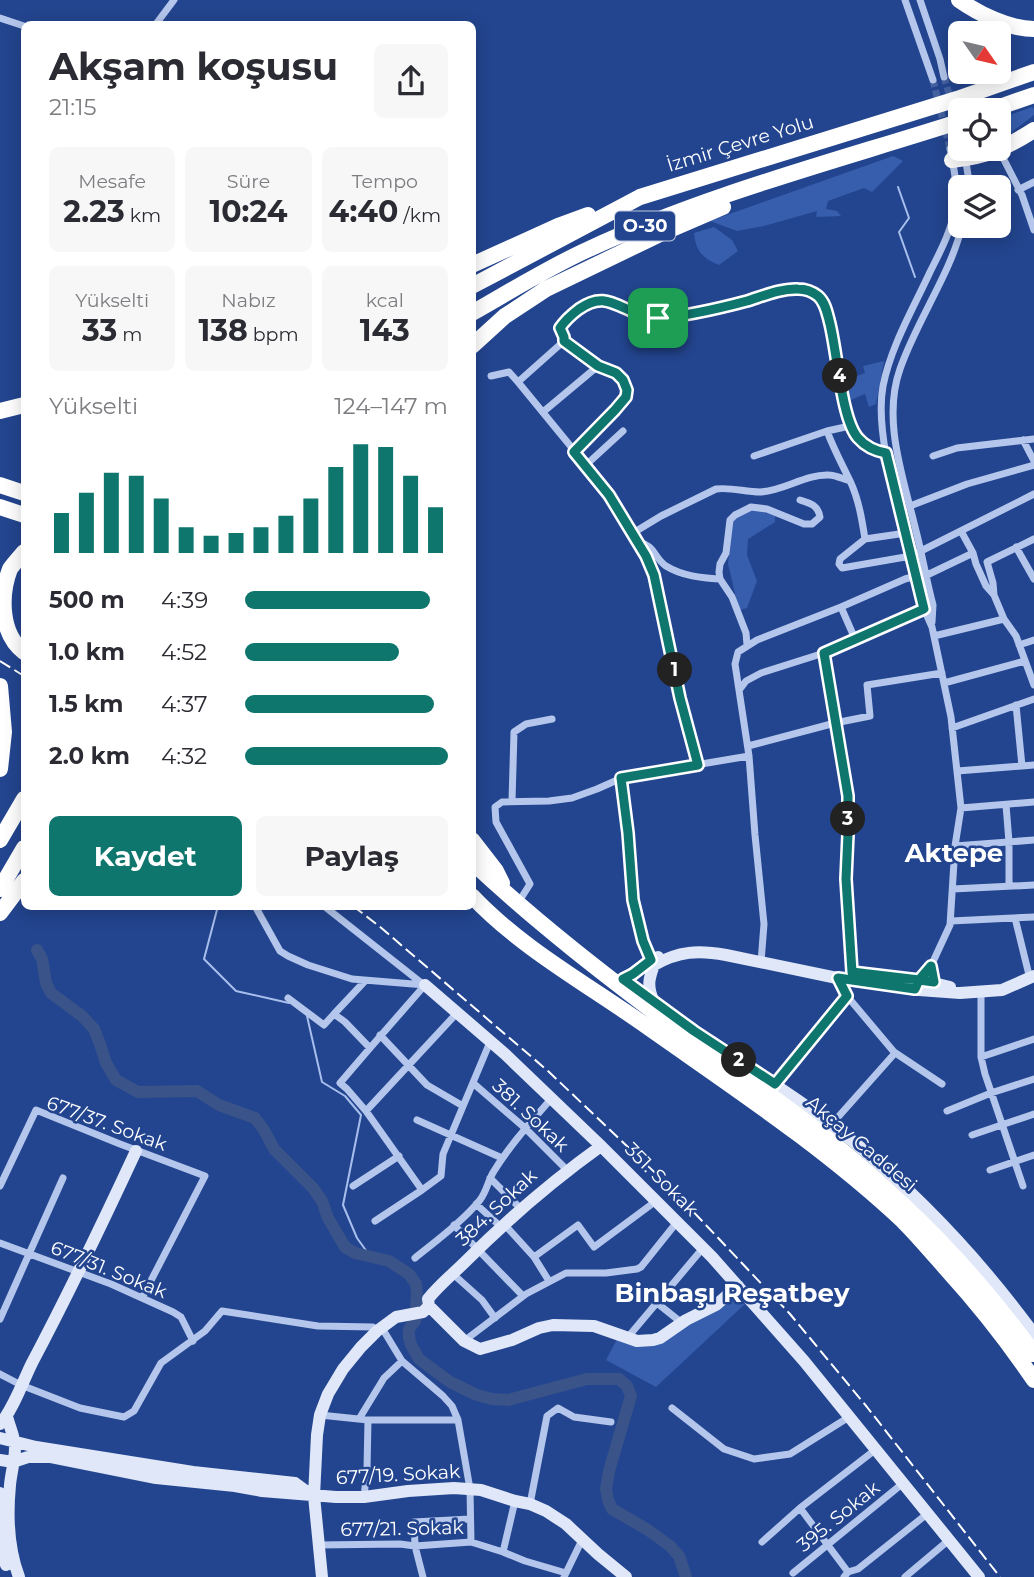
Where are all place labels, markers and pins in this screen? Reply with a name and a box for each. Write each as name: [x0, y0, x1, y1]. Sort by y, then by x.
pin: [628, 288, 688, 348]
pin: 4: [822, 358, 858, 394]
pin: 1: [658, 652, 692, 688]
pin: 3: [830, 802, 866, 836]
pin: 2: [722, 1042, 756, 1078]

